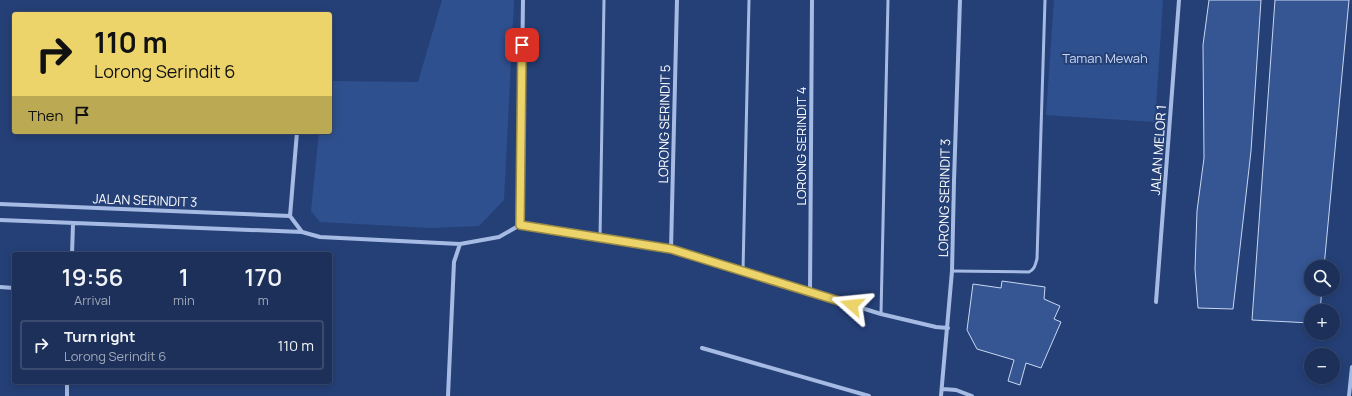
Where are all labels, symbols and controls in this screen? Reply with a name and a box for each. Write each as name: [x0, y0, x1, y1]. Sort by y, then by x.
text: 110 m: [94, 23, 168, 61]
icon: right: [28, 28, 80, 80]
pin: [505, 28, 539, 62]
icon: arrive: [511, 34, 533, 56]
park label: Taman Mewah: [1062, 49, 1148, 67]
text: Lorong Serindit 6: [94, 59, 236, 83]
street label: LORONG SERINDIT 5: [654, 64, 674, 184]
street label: LORONG SERINDIT 4: [792, 86, 810, 206]
icon: arrive: [71, 104, 93, 126]
street label: JALAN MELOR 1: [1146, 104, 1170, 196]
text: Then: [28, 105, 63, 126]
street label: LORONG SERINDIT 3: [934, 139, 954, 257]
street label: JALAN SERINDIT 3: [92, 189, 198, 211]
text: 19:56: [62, 260, 123, 293]
text: 1: [179, 260, 189, 293]
text: 170: [244, 260, 282, 293]
map controls: [1304, 260, 1340, 384]
button: search: [1304, 260, 1340, 296]
position arrow: [831, 284, 873, 326]
text: Arrival: [74, 291, 111, 309]
text: min: [173, 291, 195, 309]
text: m: [258, 291, 269, 309]
button: +: [1304, 304, 1340, 340]
text: Turn right: [64, 326, 135, 347]
icon: right: [30, 334, 52, 356]
text: 110 m: [277, 335, 314, 356]
text: Lorong Serindit 6: [64, 347, 166, 365]
button: −: [1304, 348, 1340, 384]

